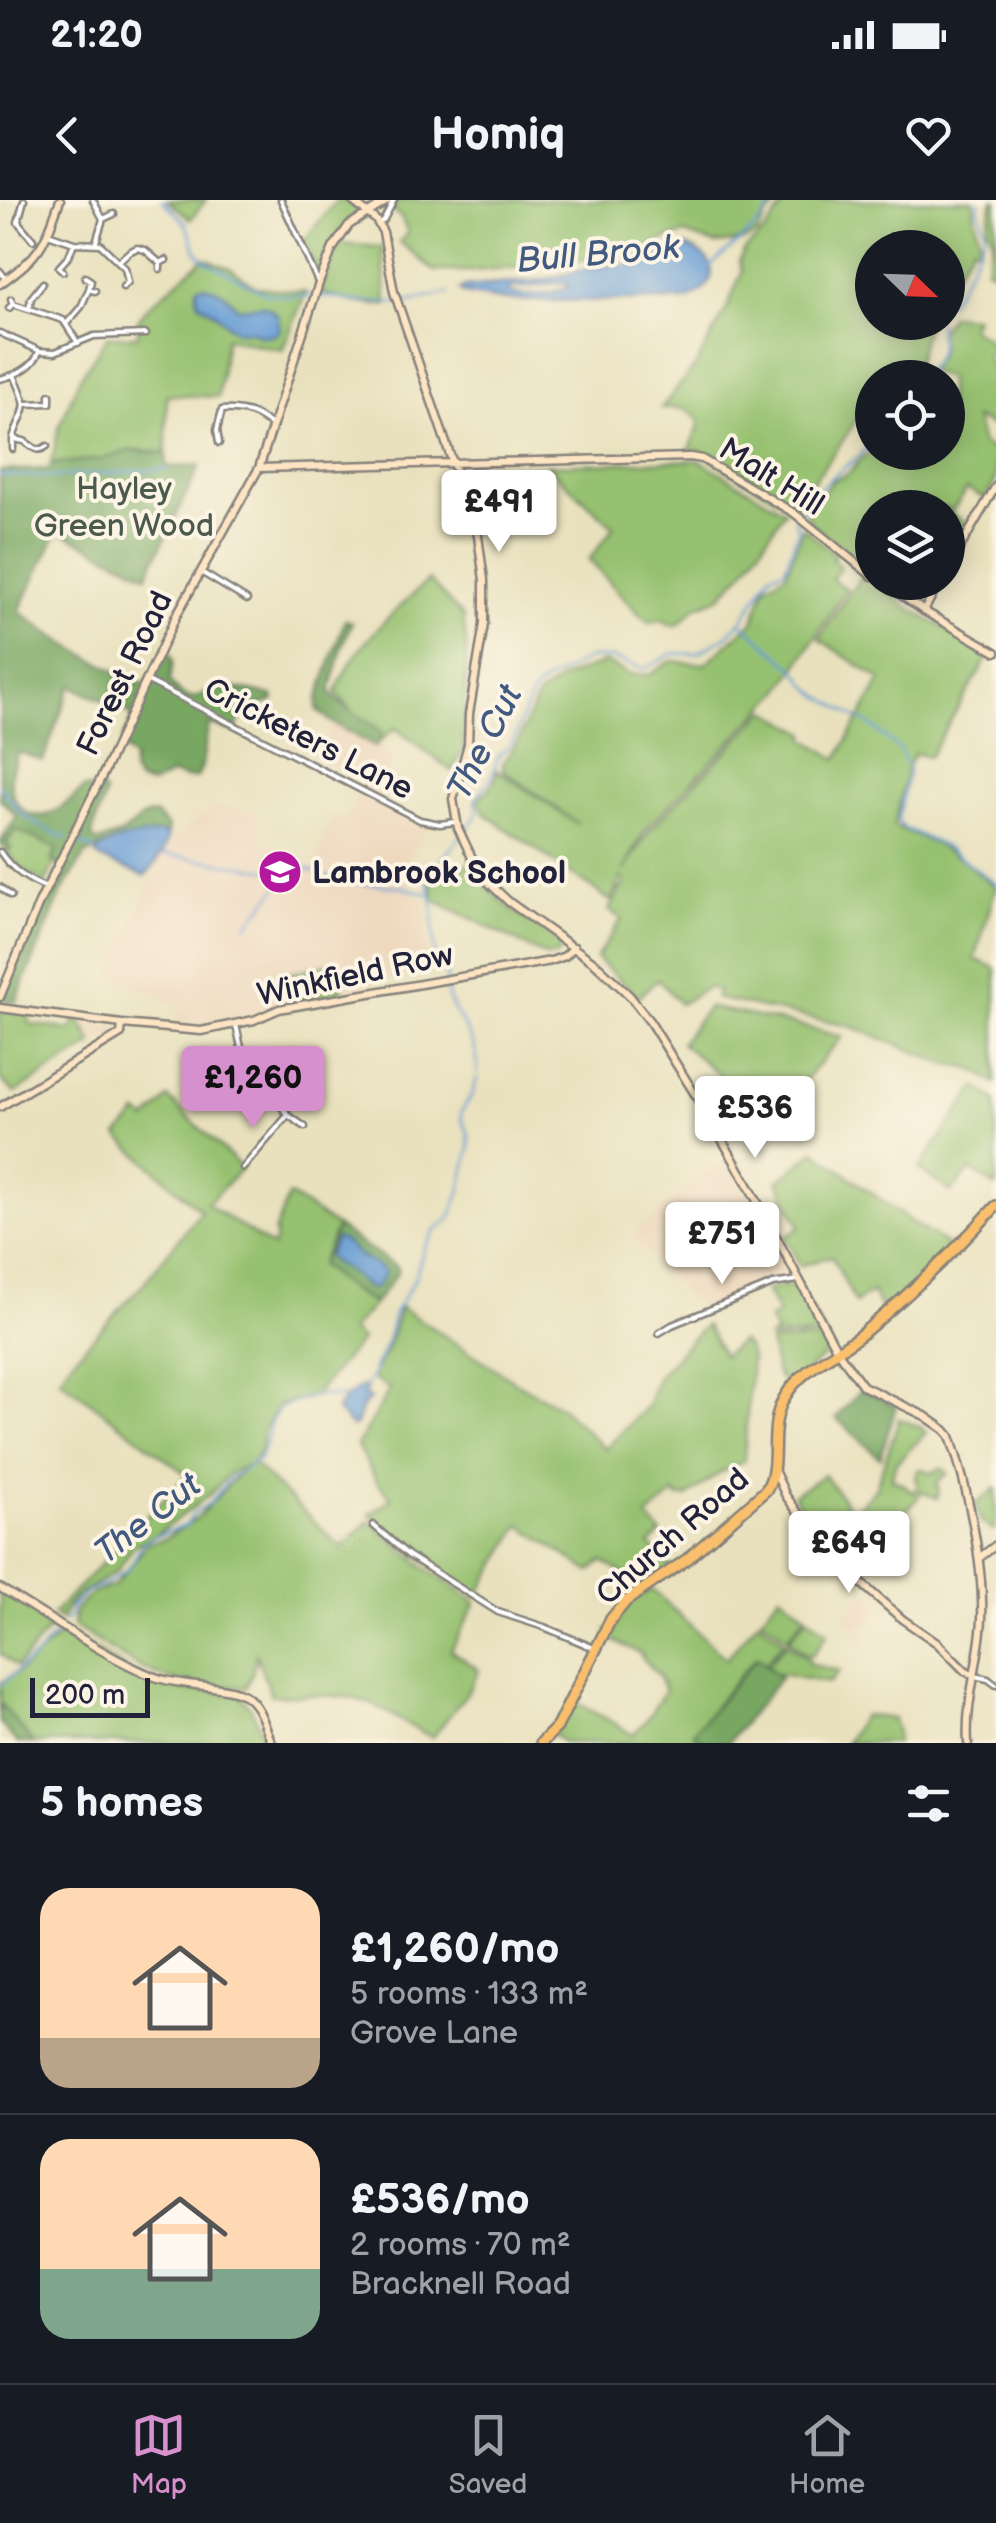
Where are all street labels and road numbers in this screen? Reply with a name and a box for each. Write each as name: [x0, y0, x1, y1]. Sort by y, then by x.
street label: Malt Hill: [711, 430, 831, 525]
street label: Forest Road: [69, 585, 182, 762]
street label: Cricketers Lane: [197, 670, 419, 809]
street label: Winkfield Row: [254, 936, 457, 1015]
street label: Church Road: [589, 1460, 757, 1614]

